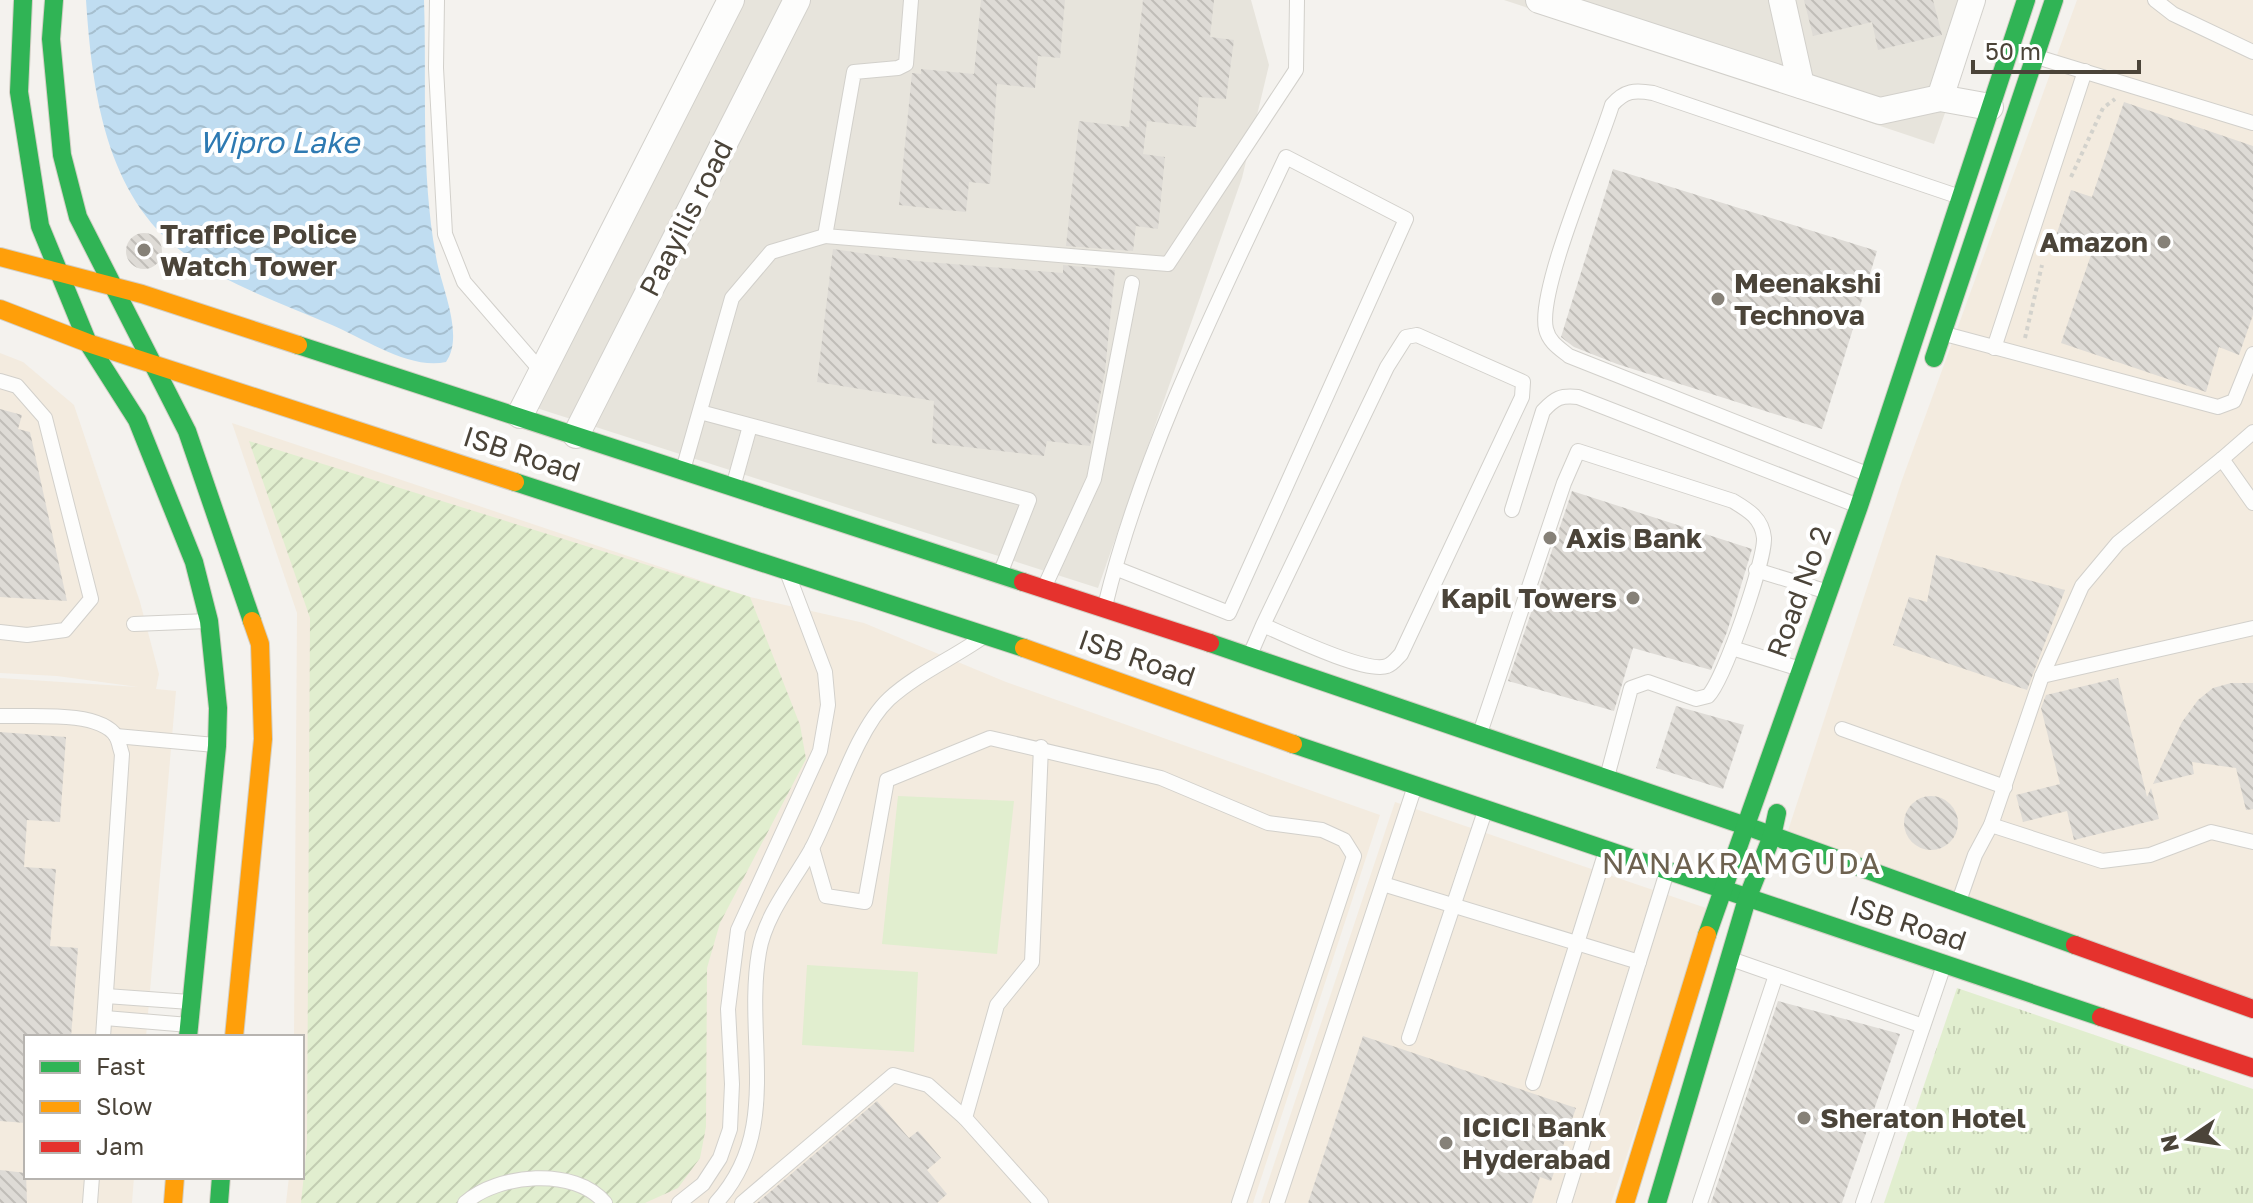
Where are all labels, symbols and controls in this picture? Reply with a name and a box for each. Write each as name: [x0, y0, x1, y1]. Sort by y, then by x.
scale bar: [1973, 24, 2139, 74]
text: 50 m: [1985, 36, 2041, 65]
water label: Wipro Lake: [199, 124, 362, 160]
street label: Paayilis road: [632, 134, 739, 301]
place label: Traffice Police Watch Tower: [160, 217, 357, 282]
place label: Amazon: [2039, 225, 2148, 258]
marker: Amazon: [2155, 233, 2173, 251]
marker: Traffice Police Watch Tower: [135, 241, 153, 259]
place label: Meenakshi Technova: [1734, 266, 1882, 331]
marker: Meenakshi Technova: [1709, 290, 1727, 308]
street label: ISB Road: [459, 419, 585, 488]
place label: Axis Bank: [1566, 521, 1702, 554]
street label: Road No 2: [1760, 522, 1837, 662]
marker: Axis Bank: [1541, 529, 1559, 547]
place label: Kapil Towers: [1441, 581, 1617, 614]
marker: Kapil Towers: [1624, 589, 1642, 607]
street label: ISB Road: [1075, 622, 1200, 693]
district label: NANAKRAMGUDA: [1602, 845, 1882, 881]
street label: ISB Road: [1845, 888, 1971, 957]
legend: [24, 1035, 304, 1179]
text: Fast: [96, 1051, 146, 1080]
text: Slow: [96, 1091, 152, 1120]
north arrow: [2149, 1099, 2229, 1179]
place label: Sheraton Hotel: [1820, 1101, 2026, 1134]
marker: Sheraton Hotel: [1795, 1109, 1813, 1127]
place label: ICICI Bank Hyderabad: [1462, 1110, 1611, 1175]
text: Jam: [96, 1131, 144, 1160]
text: N: [2154, 1132, 2184, 1155]
marker: ICICI Bank Hyderabad: [1437, 1134, 1455, 1152]

